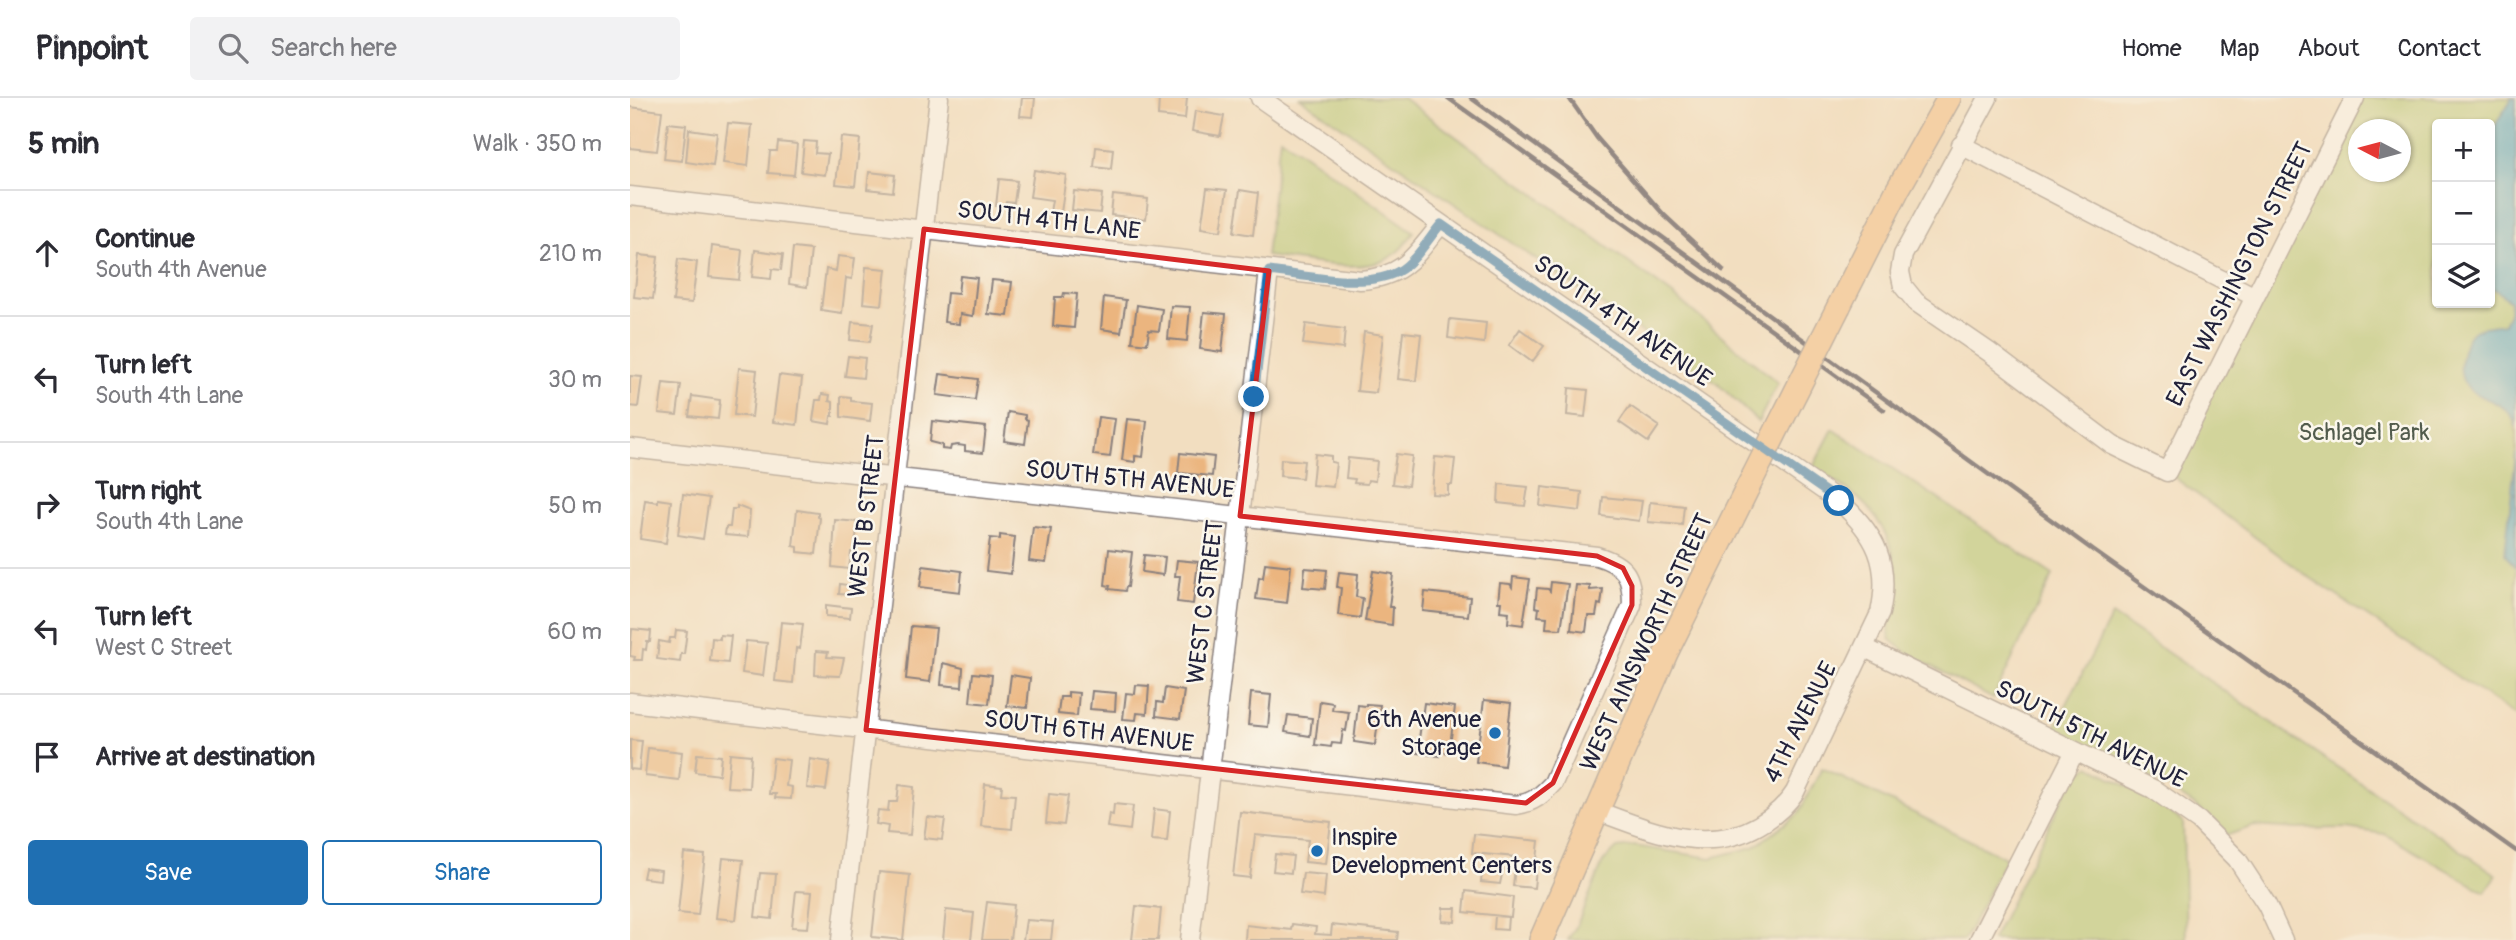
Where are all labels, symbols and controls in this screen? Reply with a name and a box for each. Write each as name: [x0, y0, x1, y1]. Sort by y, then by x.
search box: [190, 17, 680, 80]
text: Pinpoint: [35, 28, 148, 69]
icon: search: [214, 29, 252, 67]
text: Search here: [270, 32, 397, 64]
text: Home: [2121, 34, 2182, 63]
text: Map: [2220, 34, 2260, 63]
text: About: [2298, 34, 2360, 63]
text: Contact: [2398, 34, 2481, 63]
north arrow: [2348, 119, 2411, 182]
map controls: [2432, 119, 2495, 308]
button: +: [2432, 119, 2495, 182]
text: 5 min: [28, 125, 99, 162]
text: Walk · 350 m: [473, 129, 602, 158]
street label: EAST WASHINGTON STREET: [2160, 137, 2319, 411]
button: −: [2432, 182, 2495, 245]
street label: SOUTH 4TH LANE: [956, 195, 1142, 246]
text: Continue: [95, 223, 195, 255]
icon: ahead: [28, 234, 66, 272]
text: 210 m: [539, 239, 602, 268]
button: layers: [2432, 245, 2495, 308]
street label: SOUTH 4TH AVENUE: [1528, 249, 1717, 394]
text: South 4th Avenue: [95, 255, 266, 284]
text: Turn left: [95, 349, 191, 381]
icon: left: [28, 360, 66, 398]
text: 30 m: [548, 365, 602, 394]
text: South 4th Lane: [95, 381, 243, 410]
route end: [1238, 381, 1269, 412]
park label: Schlagel Park: [2298, 418, 2430, 447]
street label: WEST B STREET: [842, 433, 891, 599]
street label: SOUTH 5TH AVENUE: [1024, 454, 1236, 505]
text: Turn right: [95, 475, 201, 507]
route start: [1823, 485, 1854, 516]
icon: right: [28, 486, 66, 524]
text: 50 m: [548, 491, 602, 520]
text: South 4th Lane: [95, 507, 243, 536]
street label: WEST AINSWORTH STREET: [1574, 509, 1719, 776]
street label: WEST C STREET: [1181, 518, 1230, 686]
text: Turn left: [95, 601, 191, 633]
icon: left: [28, 612, 66, 650]
text: 60 m: [547, 617, 602, 646]
text: West C Street: [95, 633, 232, 662]
street label: 4TH AVENUE: [1758, 657, 1843, 788]
street label: SOUTH 5TH AVENUE: [1991, 674, 2191, 795]
street label: SOUTH 6TH AVENUE: [982, 704, 1195, 759]
place label: 6th Avenue Storage: [1367, 705, 1481, 762]
marker: 6th Avenue Storage: [1487, 725, 1503, 741]
icon: arrive: [28, 738, 66, 776]
text: Arrive at destination: [95, 741, 315, 773]
place label: Inspire Development Centers: [1331, 823, 1552, 880]
button: Save: [28, 840, 308, 905]
button: Share: [322, 840, 602, 905]
marker: Inspire Development Centers: [1309, 843, 1325, 859]

